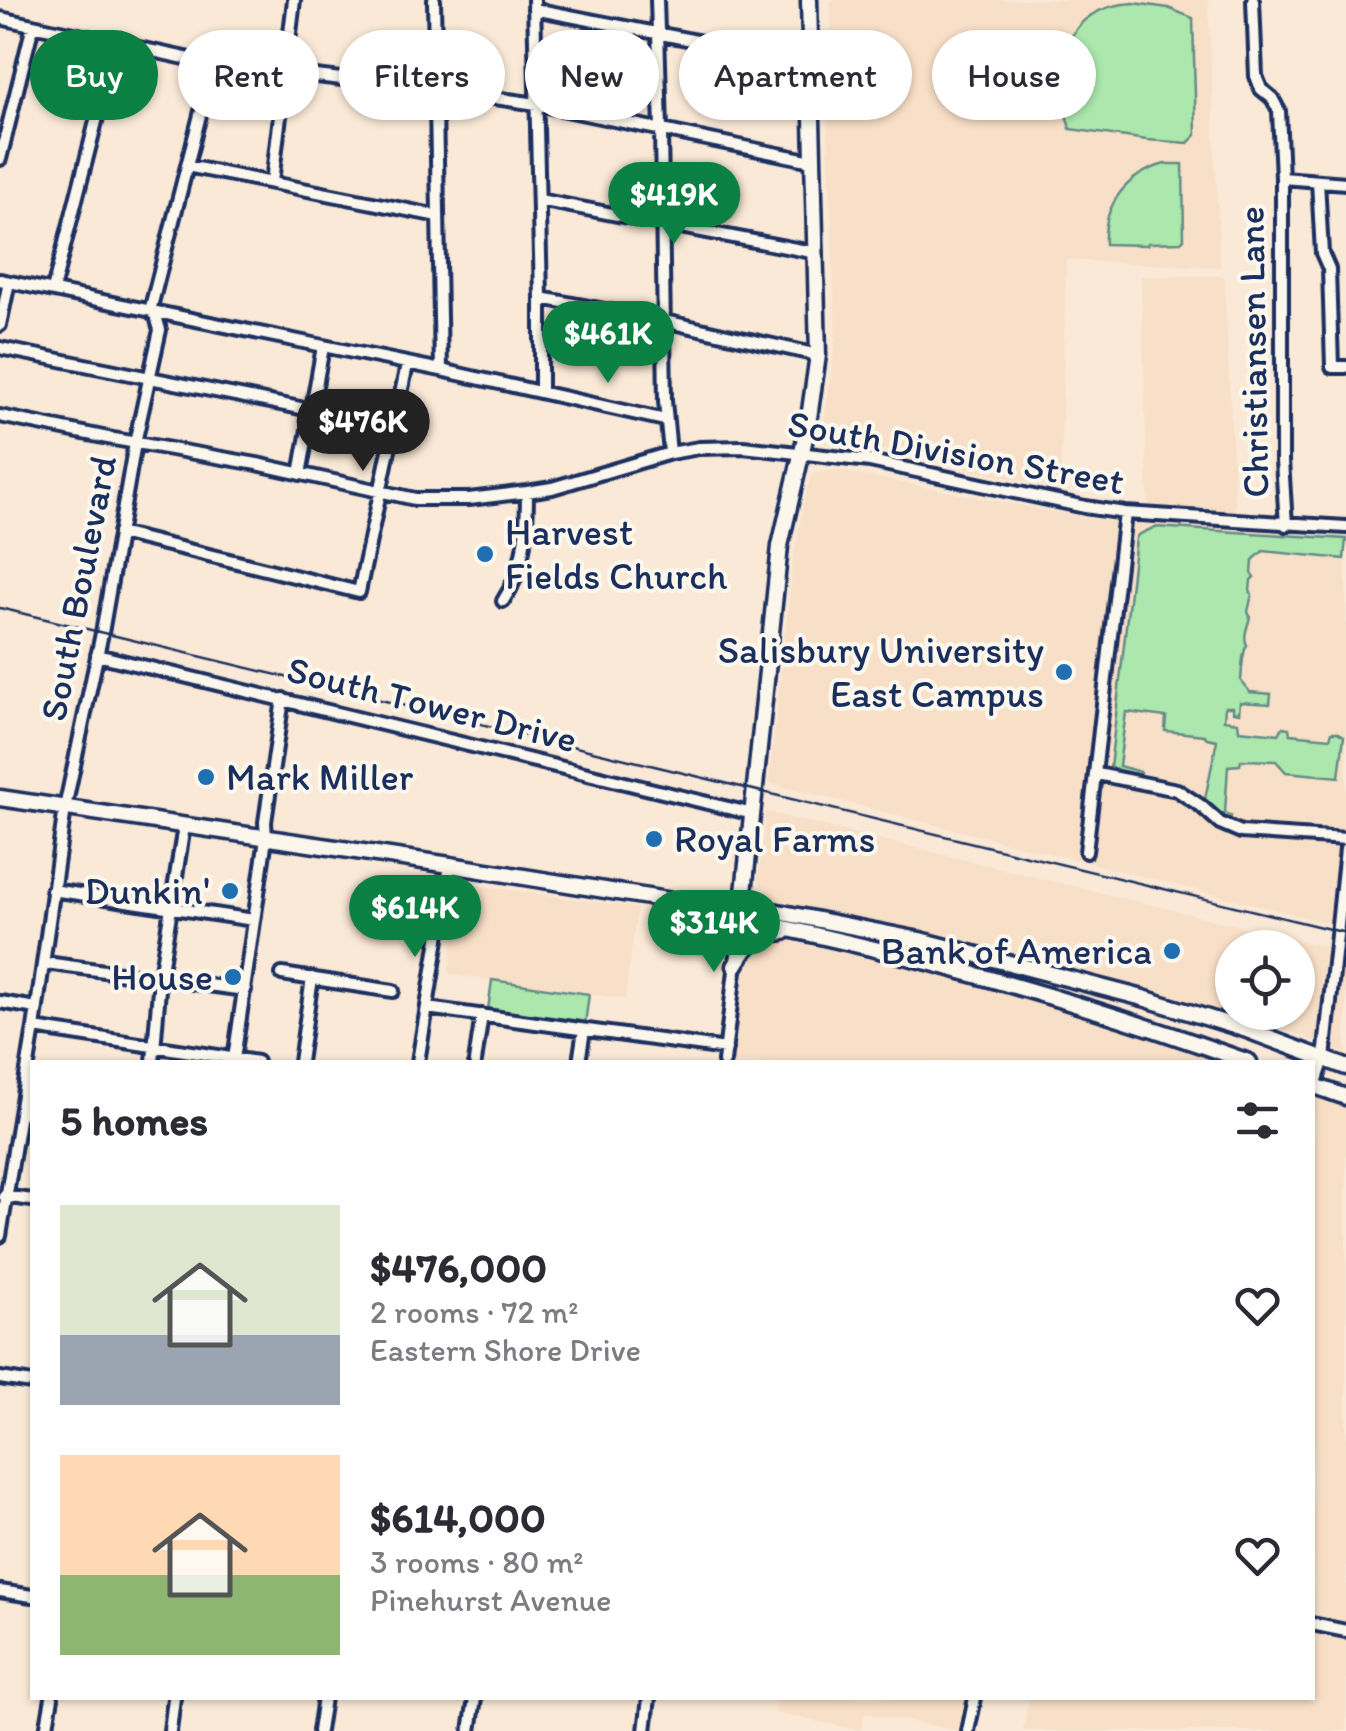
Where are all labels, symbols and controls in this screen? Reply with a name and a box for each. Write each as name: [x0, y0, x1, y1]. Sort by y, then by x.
chip: Buy: [30, 30, 158, 120]
chip: Rent: [178, 30, 319, 120]
chip: Filters: [339, 30, 505, 120]
chip: New: [525, 30, 659, 120]
chip: Apartment: [679, 30, 912, 120]
chip: House: [932, 30, 1096, 120]
pin: $419K: [604, 162, 744, 247]
text: $419K: [630, 175, 718, 213]
street label: Christiansen Lane: [1227, 206, 1279, 498]
pin: $461K: [538, 301, 678, 386]
text: $461K: [564, 314, 652, 352]
pin: $476K: [293, 389, 433, 474]
street label: South Division Street: [784, 400, 1128, 504]
text: $476K: [319, 402, 407, 440]
street label: South Boulevard: [30, 451, 126, 725]
place label: Harvest Fields Church: [505, 509, 728, 599]
marker: Harvest Fields Church: [474, 543, 496, 565]
place label: Salisbury University East Campus: [718, 627, 1044, 717]
street label: South Tower Drive: [282, 646, 582, 762]
marker: Salisbury University East Campus: [1053, 661, 1075, 683]
place label: Mark Miller: [226, 754, 414, 800]
marker: Mark Miller: [195, 766, 217, 788]
place label: Royal Farms: [674, 816, 875, 862]
marker: Royal Farms: [643, 828, 665, 850]
place label: Dunkin': [85, 868, 210, 914]
pin: $614K: [345, 875, 485, 960]
marker: Dunkin': [219, 880, 241, 902]
text: $614K: [371, 888, 459, 926]
pin: $314K: [644, 890, 784, 975]
text: $314K: [670, 903, 758, 941]
place label: Bank of America: [881, 928, 1152, 974]
map controls: [1215, 930, 1315, 1030]
button: locate: [1215, 930, 1315, 1030]
marker: Bank of America: [1161, 940, 1183, 962]
place label: House: [111, 954, 213, 1000]
marker: House: [222, 966, 244, 988]
icon: filters: [1230, 1093, 1285, 1148]
text: 5 homes: [60, 1095, 208, 1146]
text: $476,000: [370, 1242, 547, 1293]
icon: home: [140, 1245, 260, 1365]
icon: heart: [1230, 1278, 1285, 1333]
text: 2 rooms · 72 m²: [370, 1293, 578, 1331]
text: Eastern Shore Drive: [370, 1331, 641, 1369]
text: $614,000: [370, 1492, 546, 1543]
icon: home: [140, 1495, 260, 1615]
icon: heart: [1230, 1528, 1285, 1583]
text: 3 rooms · 80 m²: [370, 1543, 584, 1581]
text: Pinehurst Avenue: [370, 1581, 612, 1619]

